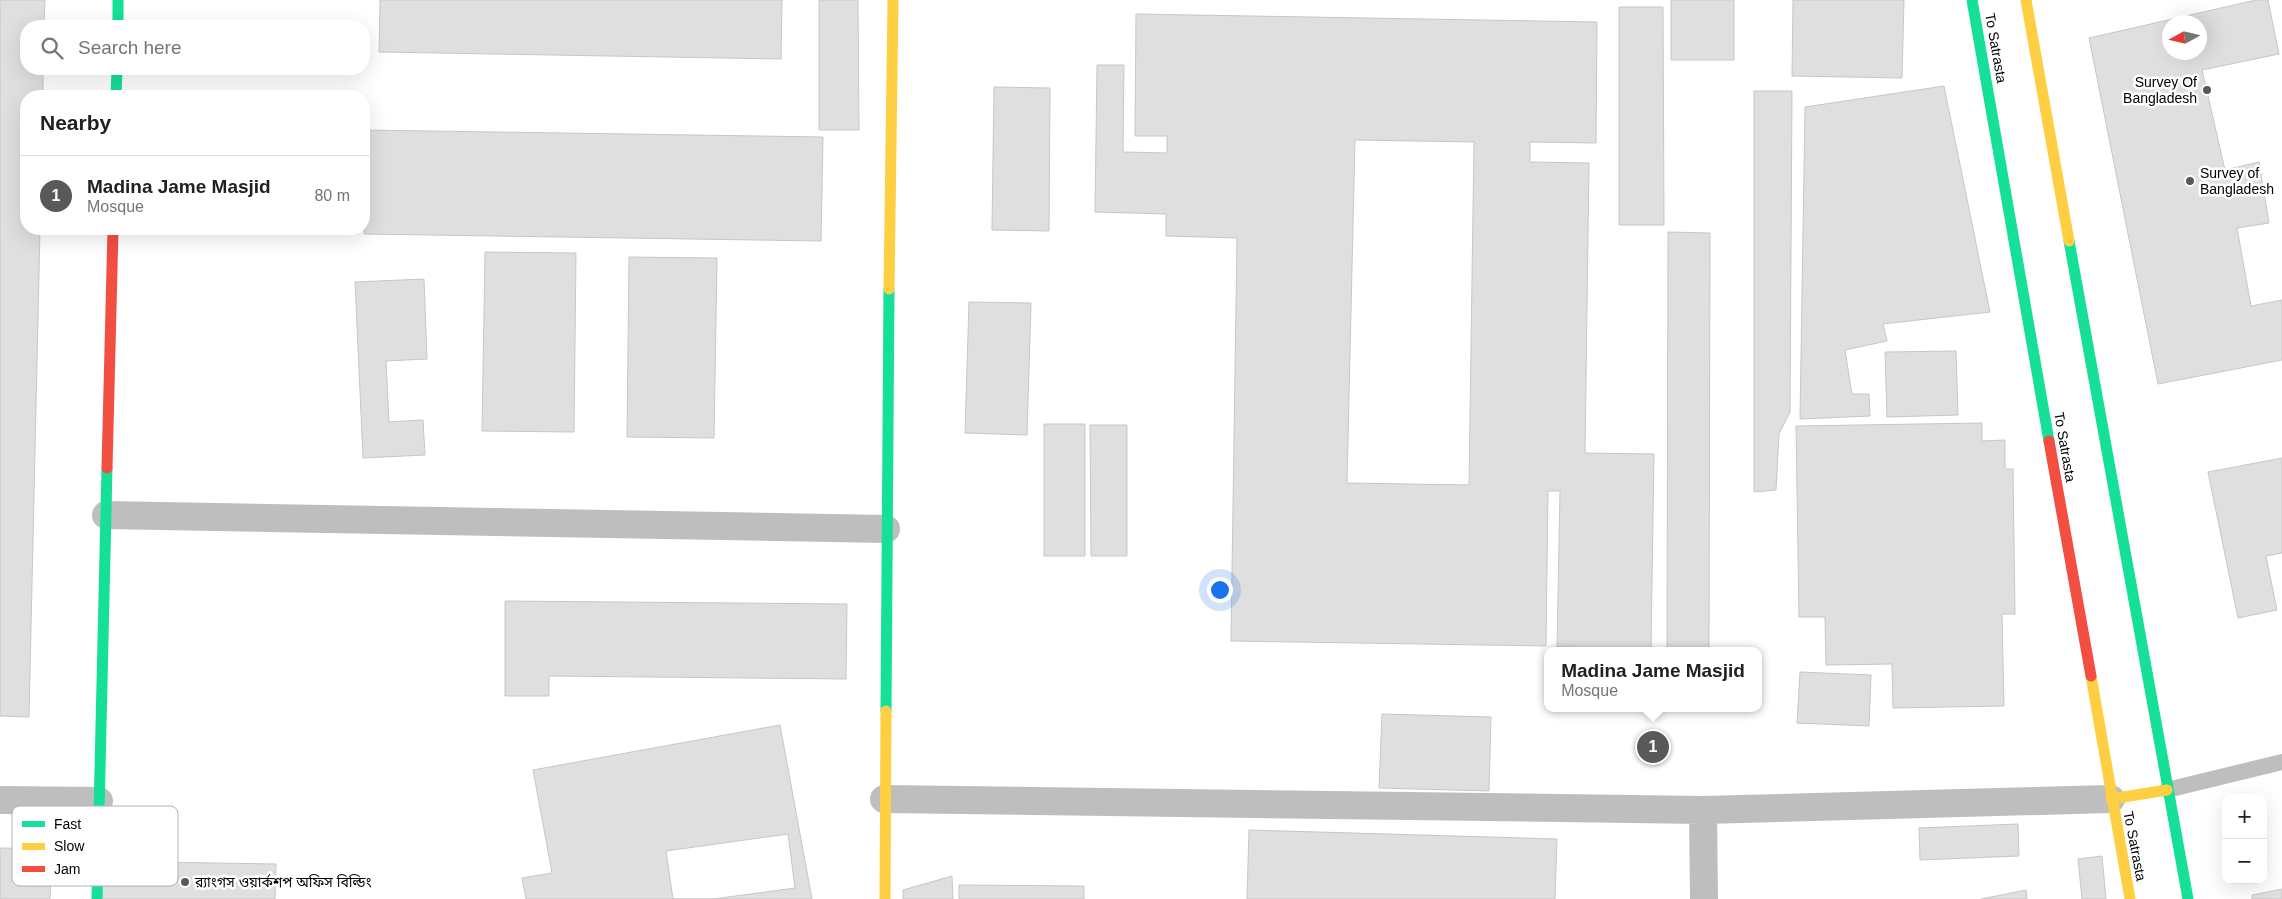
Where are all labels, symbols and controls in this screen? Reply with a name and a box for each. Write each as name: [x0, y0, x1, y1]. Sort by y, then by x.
street label: To Satrasta: [1982, 12, 2010, 84]
north arrow: [2162, 15, 2207, 60]
search box: [20, 20, 370, 75]
icon: search: [38, 34, 66, 62]
text: Search here: [78, 37, 182, 58]
place label: Survey Of Bangladesh: [2123, 74, 2197, 106]
marker: Survey Of Bangladesh: [2201, 84, 2213, 96]
text: Nearby: [40, 111, 111, 134]
place label: Survey of Bangladesh: [2200, 165, 2274, 197]
marker: Survey of Bangladesh: [2184, 175, 2196, 187]
text: Madina Jame Masjid: [87, 176, 271, 197]
text: 1: [52, 187, 60, 204]
text: 80 m: [314, 187, 350, 204]
text: Mosque: [87, 198, 144, 215]
street label: To Satrasta: [2051, 411, 2079, 483]
your location: [1207, 577, 1233, 603]
popup: [1544, 647, 1762, 712]
text: Madina Jame Masjid: [1561, 660, 1745, 681]
text: Mosque: [1561, 682, 1618, 699]
pin: 1: [1637, 728, 1669, 766]
map controls: [2222, 794, 2267, 884]
button: +: [2222, 794, 2267, 839]
legend: [12, 806, 178, 886]
street label: To Satrasta: [2120, 810, 2150, 882]
text: Fast: [54, 816, 81, 832]
text: Slow: [54, 838, 85, 854]
button: −: [2222, 839, 2267, 884]
text: Jam: [54, 861, 80, 877]
place label: র‍্যাংগস ওয়ার্কশপ অফিস বিল্ডিং: [194, 873, 372, 890]
marker: র‍্যাংগস ওয়ার্কশপ অফিস বিল্ডিং: [179, 876, 191, 888]

